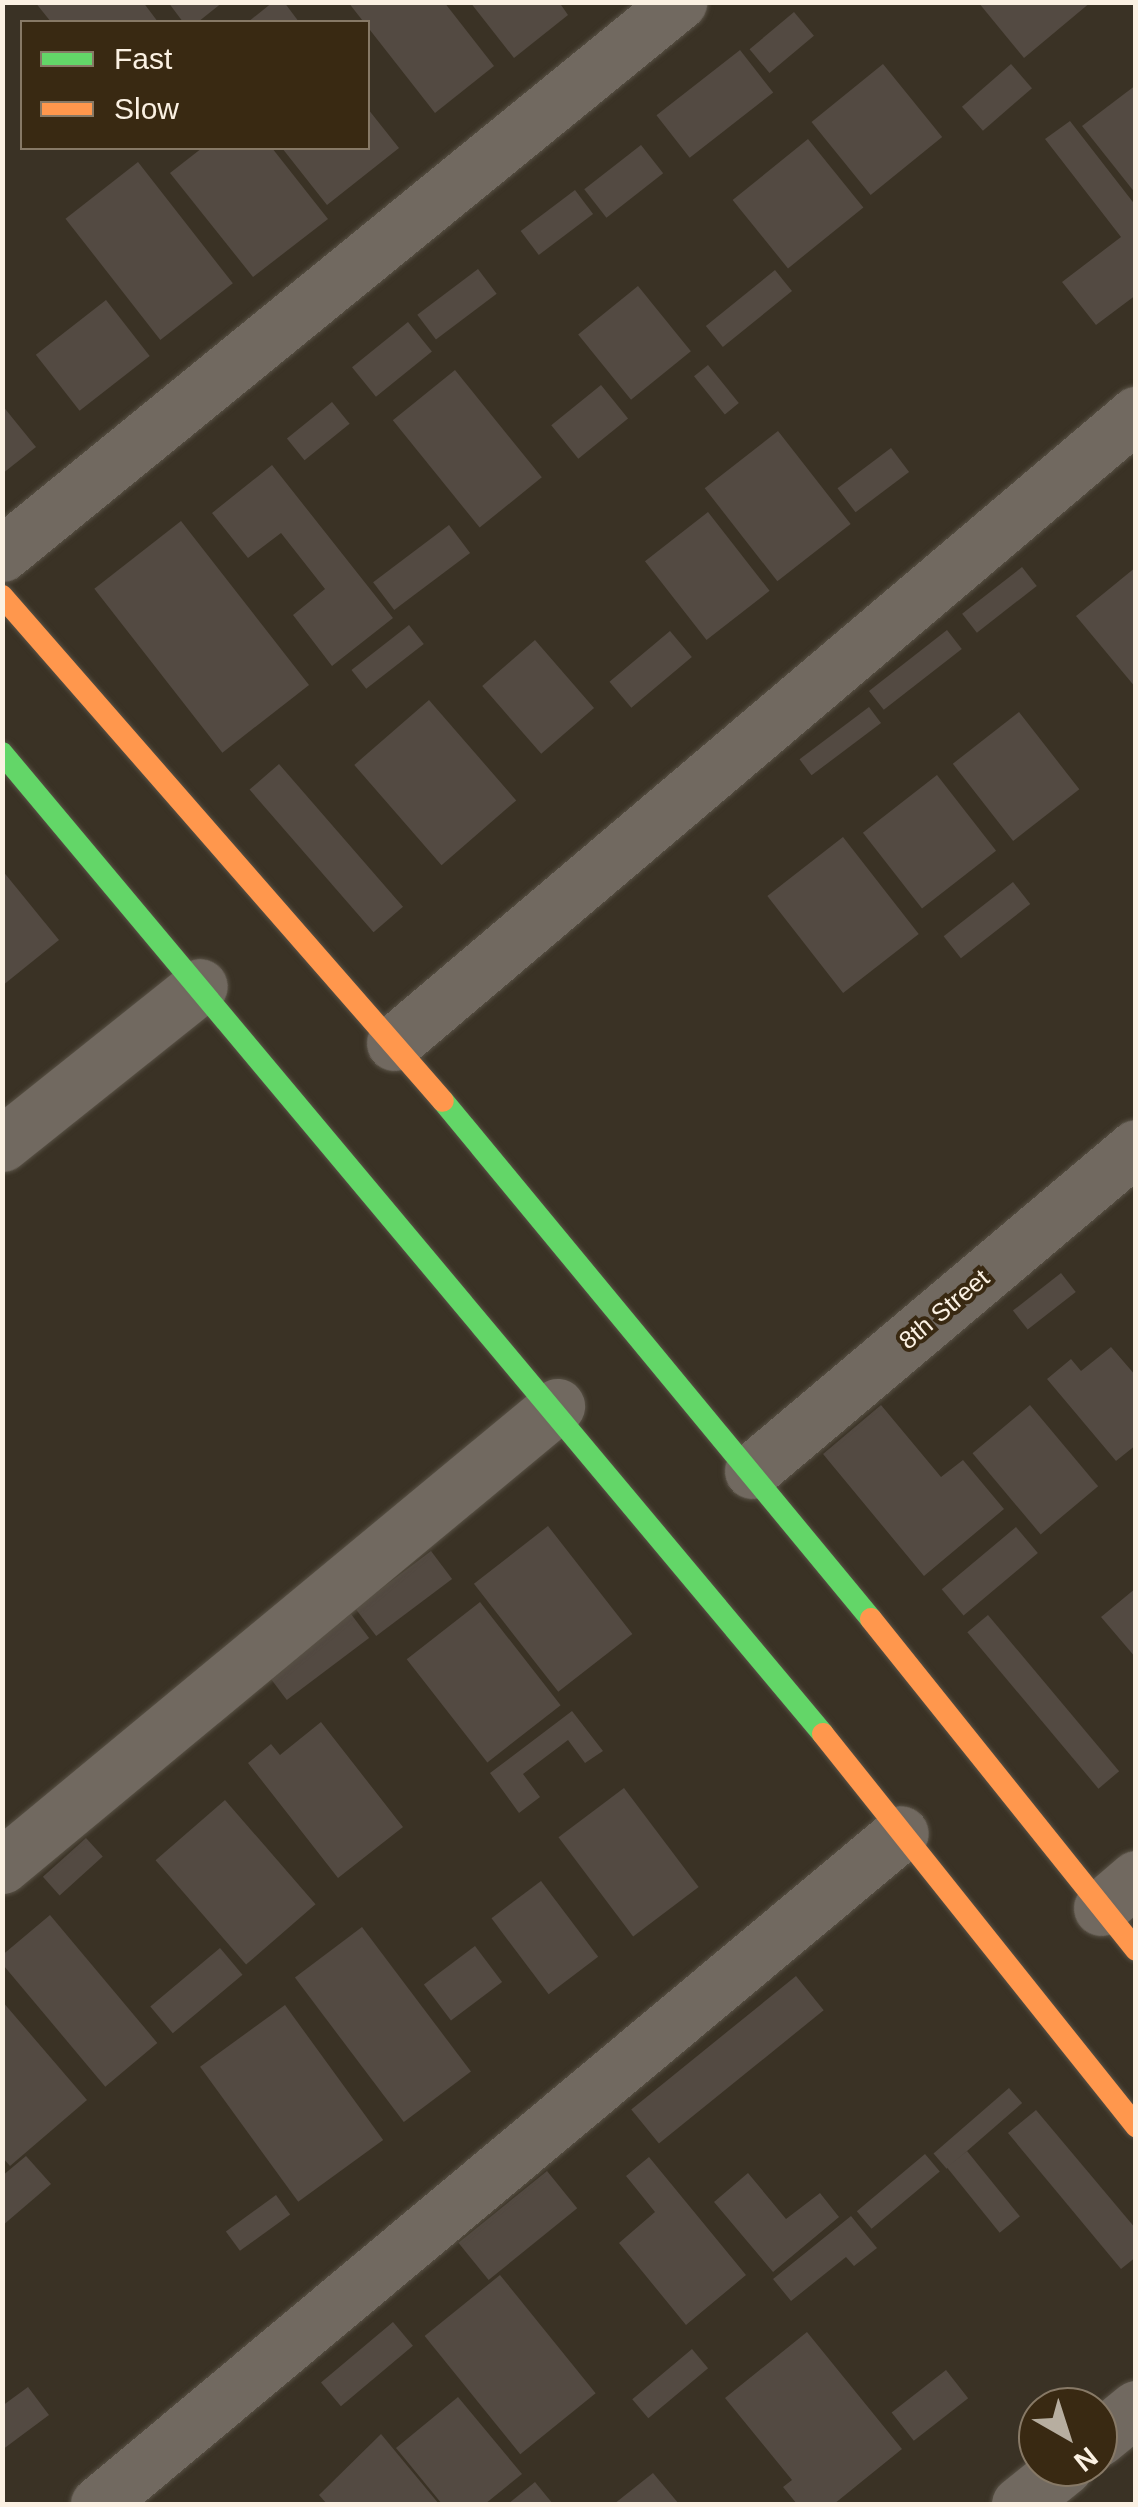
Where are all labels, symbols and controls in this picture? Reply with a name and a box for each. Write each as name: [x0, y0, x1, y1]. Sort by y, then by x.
legend: [20, 20, 370, 150]
text: Fast: [114, 42, 172, 75]
text: Slow: [114, 92, 179, 125]
street label: 8th Street: [893, 1263, 995, 1355]
north arrow: [1018, 2387, 1118, 2487]
text: N: [1068, 2441, 1104, 2478]

